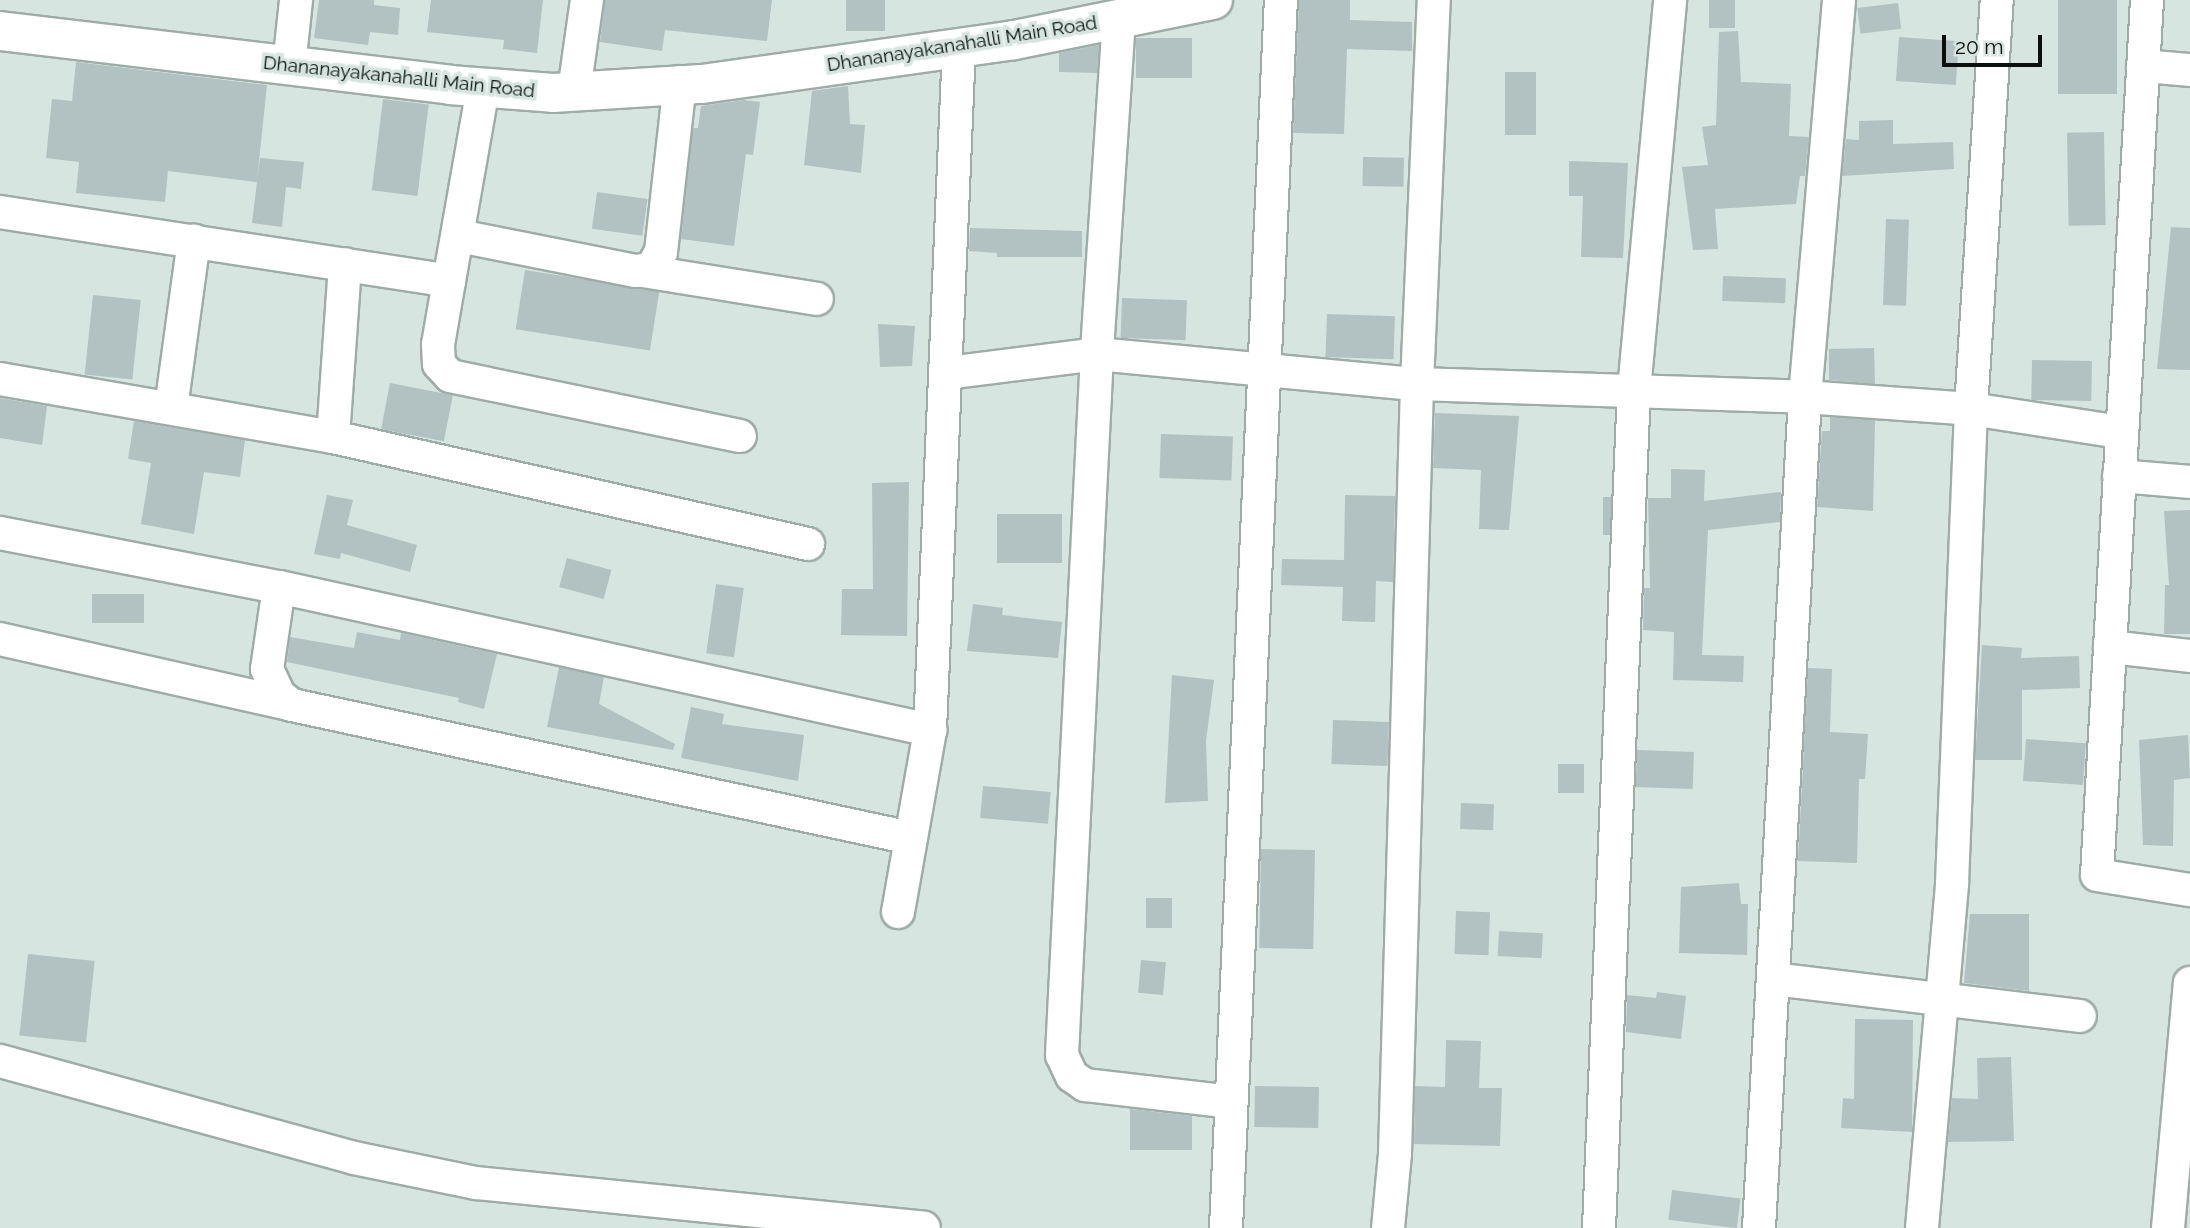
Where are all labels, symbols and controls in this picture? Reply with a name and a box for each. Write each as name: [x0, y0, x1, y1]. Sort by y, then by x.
street label: Dhananayakanahalli Main Road: [825, 11, 1099, 77]
scale bar: [1945, 21, 2045, 65]
text: 20 m: [1955, 34, 2003, 59]
street label: Dhananayakanahalli Main Road: [262, 51, 536, 103]

